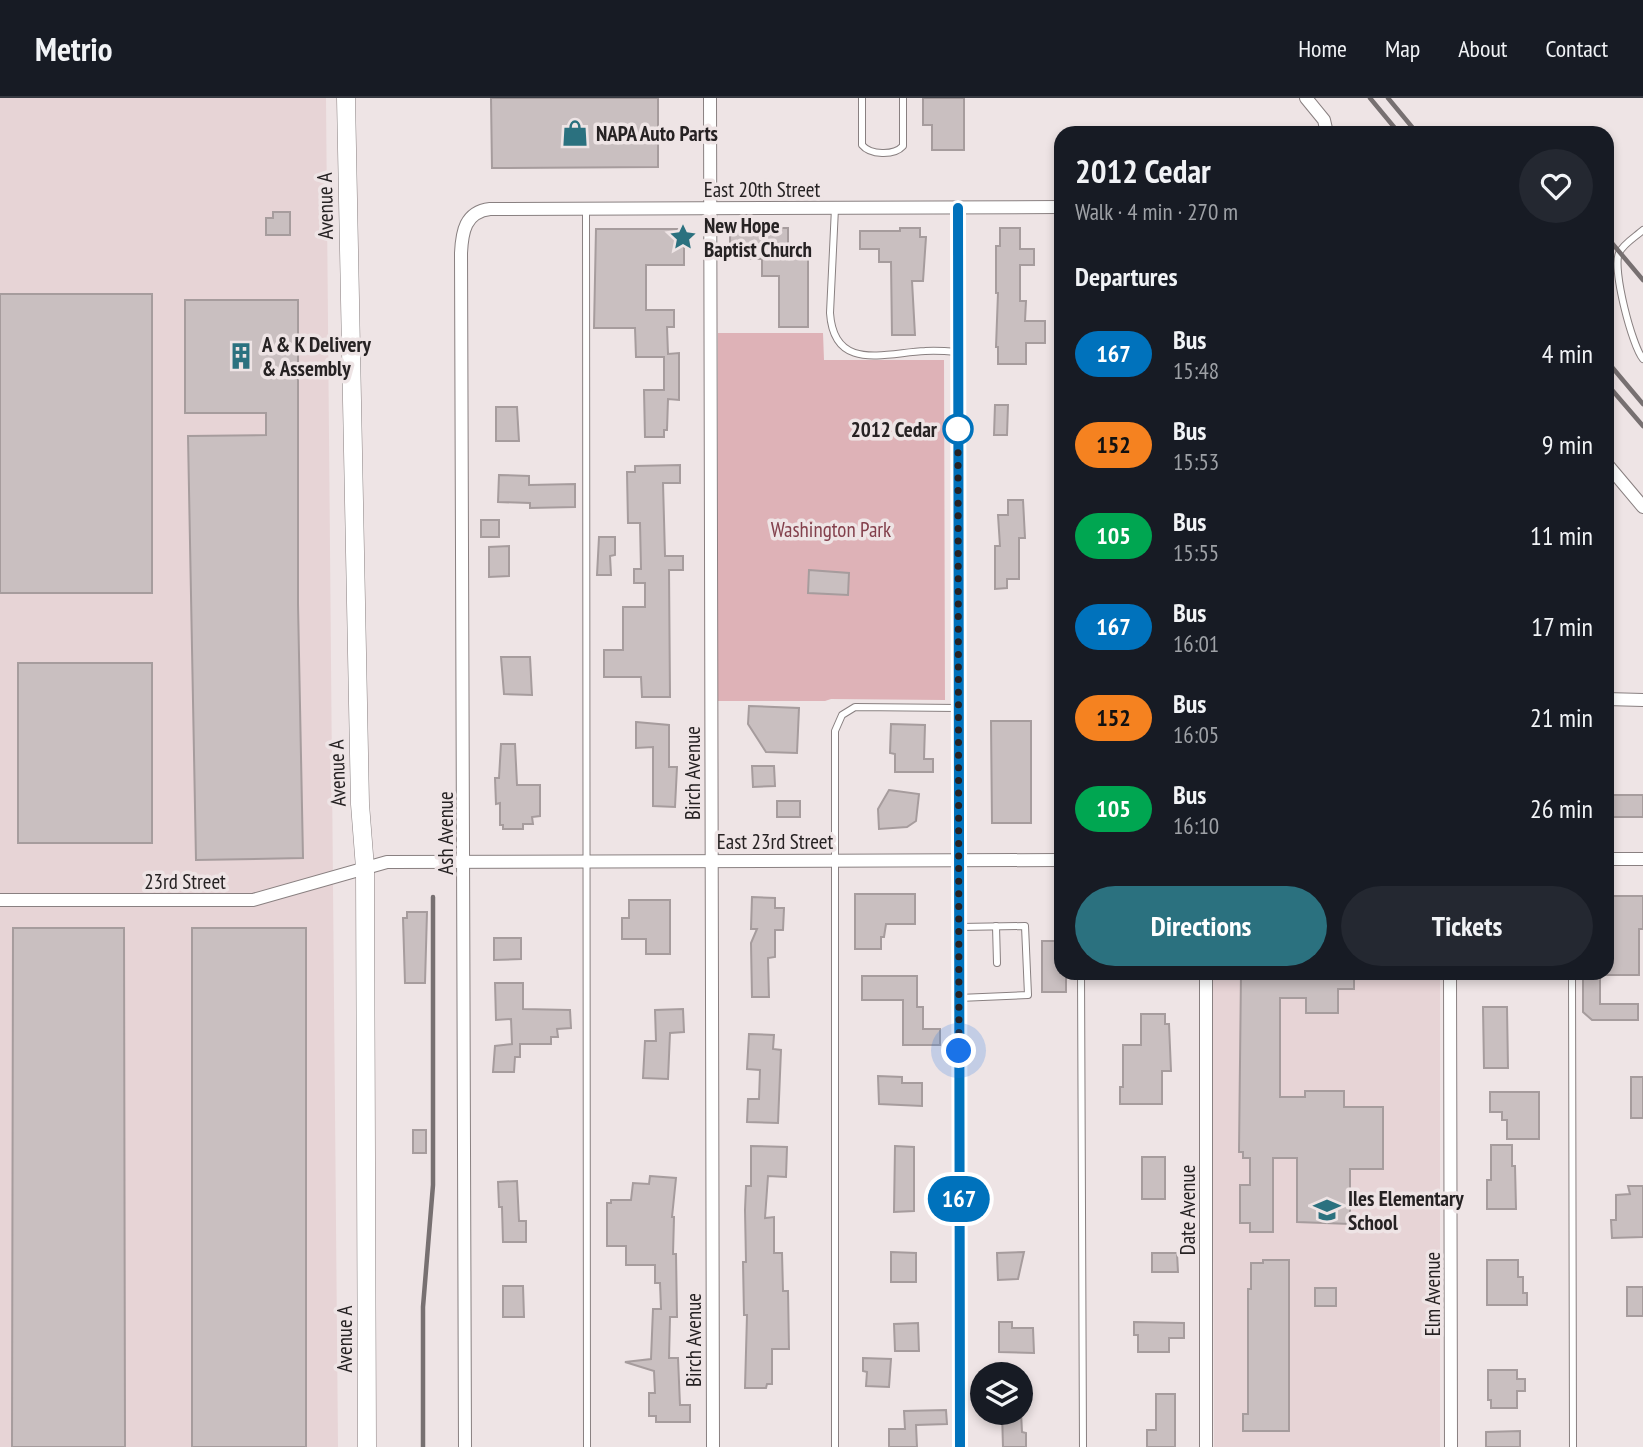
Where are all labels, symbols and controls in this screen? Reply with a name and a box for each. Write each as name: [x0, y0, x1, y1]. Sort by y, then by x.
text: Metrio: [35, 27, 112, 70]
text: Home: [1298, 33, 1347, 64]
text: Map: [1385, 33, 1420, 64]
text: About: [1458, 33, 1507, 64]
text: Contact: [1545, 33, 1608, 64]
shop icon: NAPA Auto Parts: [560, 118, 590, 148]
place label: NAPA Auto Parts: [596, 120, 718, 147]
text: 2012 Cedar: [1075, 149, 1211, 192]
button: heart: [1519, 149, 1593, 223]
street label: Avenue A: [311, 172, 339, 240]
street label: East 20th Street: [704, 176, 821, 203]
text: Walk · 4 min · 270 m: [1075, 197, 1238, 226]
place label: New Hope Baptist Church: [704, 212, 812, 263]
place icon: New Hope Baptist Church: [668, 222, 698, 252]
text: Departures: [1075, 260, 1178, 293]
text: Bus: [1173, 323, 1206, 356]
place label: A & K Delivery & Assembly: [261, 331, 372, 382]
text: 4 min: [1542, 337, 1593, 370]
text: 167: [1096, 338, 1131, 369]
building icon: A & K Delivery & Assembly: [226, 341, 256, 371]
text: 15:48: [1173, 356, 1219, 385]
marker: 2012 Cedar: [943, 414, 973, 444]
text: Bus: [1173, 414, 1206, 447]
place label: 2012 Cedar: [851, 416, 938, 443]
text: 9 min: [1542, 428, 1593, 461]
text: 152: [1096, 429, 1131, 460]
text: 15:53: [1173, 447, 1219, 476]
text: Bus: [1173, 505, 1206, 538]
park label: Washington Park: [771, 516, 891, 543]
text: 11 min: [1530, 519, 1593, 552]
text: 105: [1096, 520, 1131, 551]
text: 15:55: [1173, 538, 1219, 567]
text: Bus: [1173, 596, 1206, 629]
text: 17 min: [1531, 610, 1593, 643]
text: 167: [1096, 611, 1131, 642]
text: 16:01: [1173, 629, 1219, 658]
text: Bus: [1173, 687, 1206, 720]
text: 21 min: [1530, 701, 1593, 734]
text: 152: [1096, 702, 1131, 733]
text: 16:05: [1173, 720, 1219, 749]
street label: Birch Avenue: [679, 726, 706, 820]
street label: Avenue A: [322, 739, 352, 807]
text: Bus: [1173, 778, 1206, 811]
street label: Ash Avenue: [432, 791, 459, 875]
text: 26 min: [1530, 792, 1593, 825]
text: 105: [1096, 793, 1131, 824]
text: 16:10: [1173, 811, 1219, 840]
street label: East 23rd Street: [717, 828, 833, 855]
street label: 23rd Street: [144, 868, 226, 895]
button: Directions: [1075, 886, 1327, 966]
button: Tickets: [1341, 886, 1593, 966]
your location: [941, 1033, 976, 1068]
street label: Date Avenue: [1174, 1165, 1201, 1255]
line badge: 167: [919, 1176, 999, 1222]
text: 167: [942, 1183, 976, 1214]
place label: Iles Elementary School: [1348, 1185, 1464, 1236]
school or university icon: Iles Elementary School: [1312, 1195, 1342, 1225]
street label: Elm Avenue: [1419, 1252, 1446, 1336]
street label: Birch Avenue: [680, 1293, 707, 1387]
street label: Avenue A: [331, 1305, 358, 1372]
map controls: [970, 1362, 1033, 1425]
button: layers: [970, 1362, 1033, 1425]

